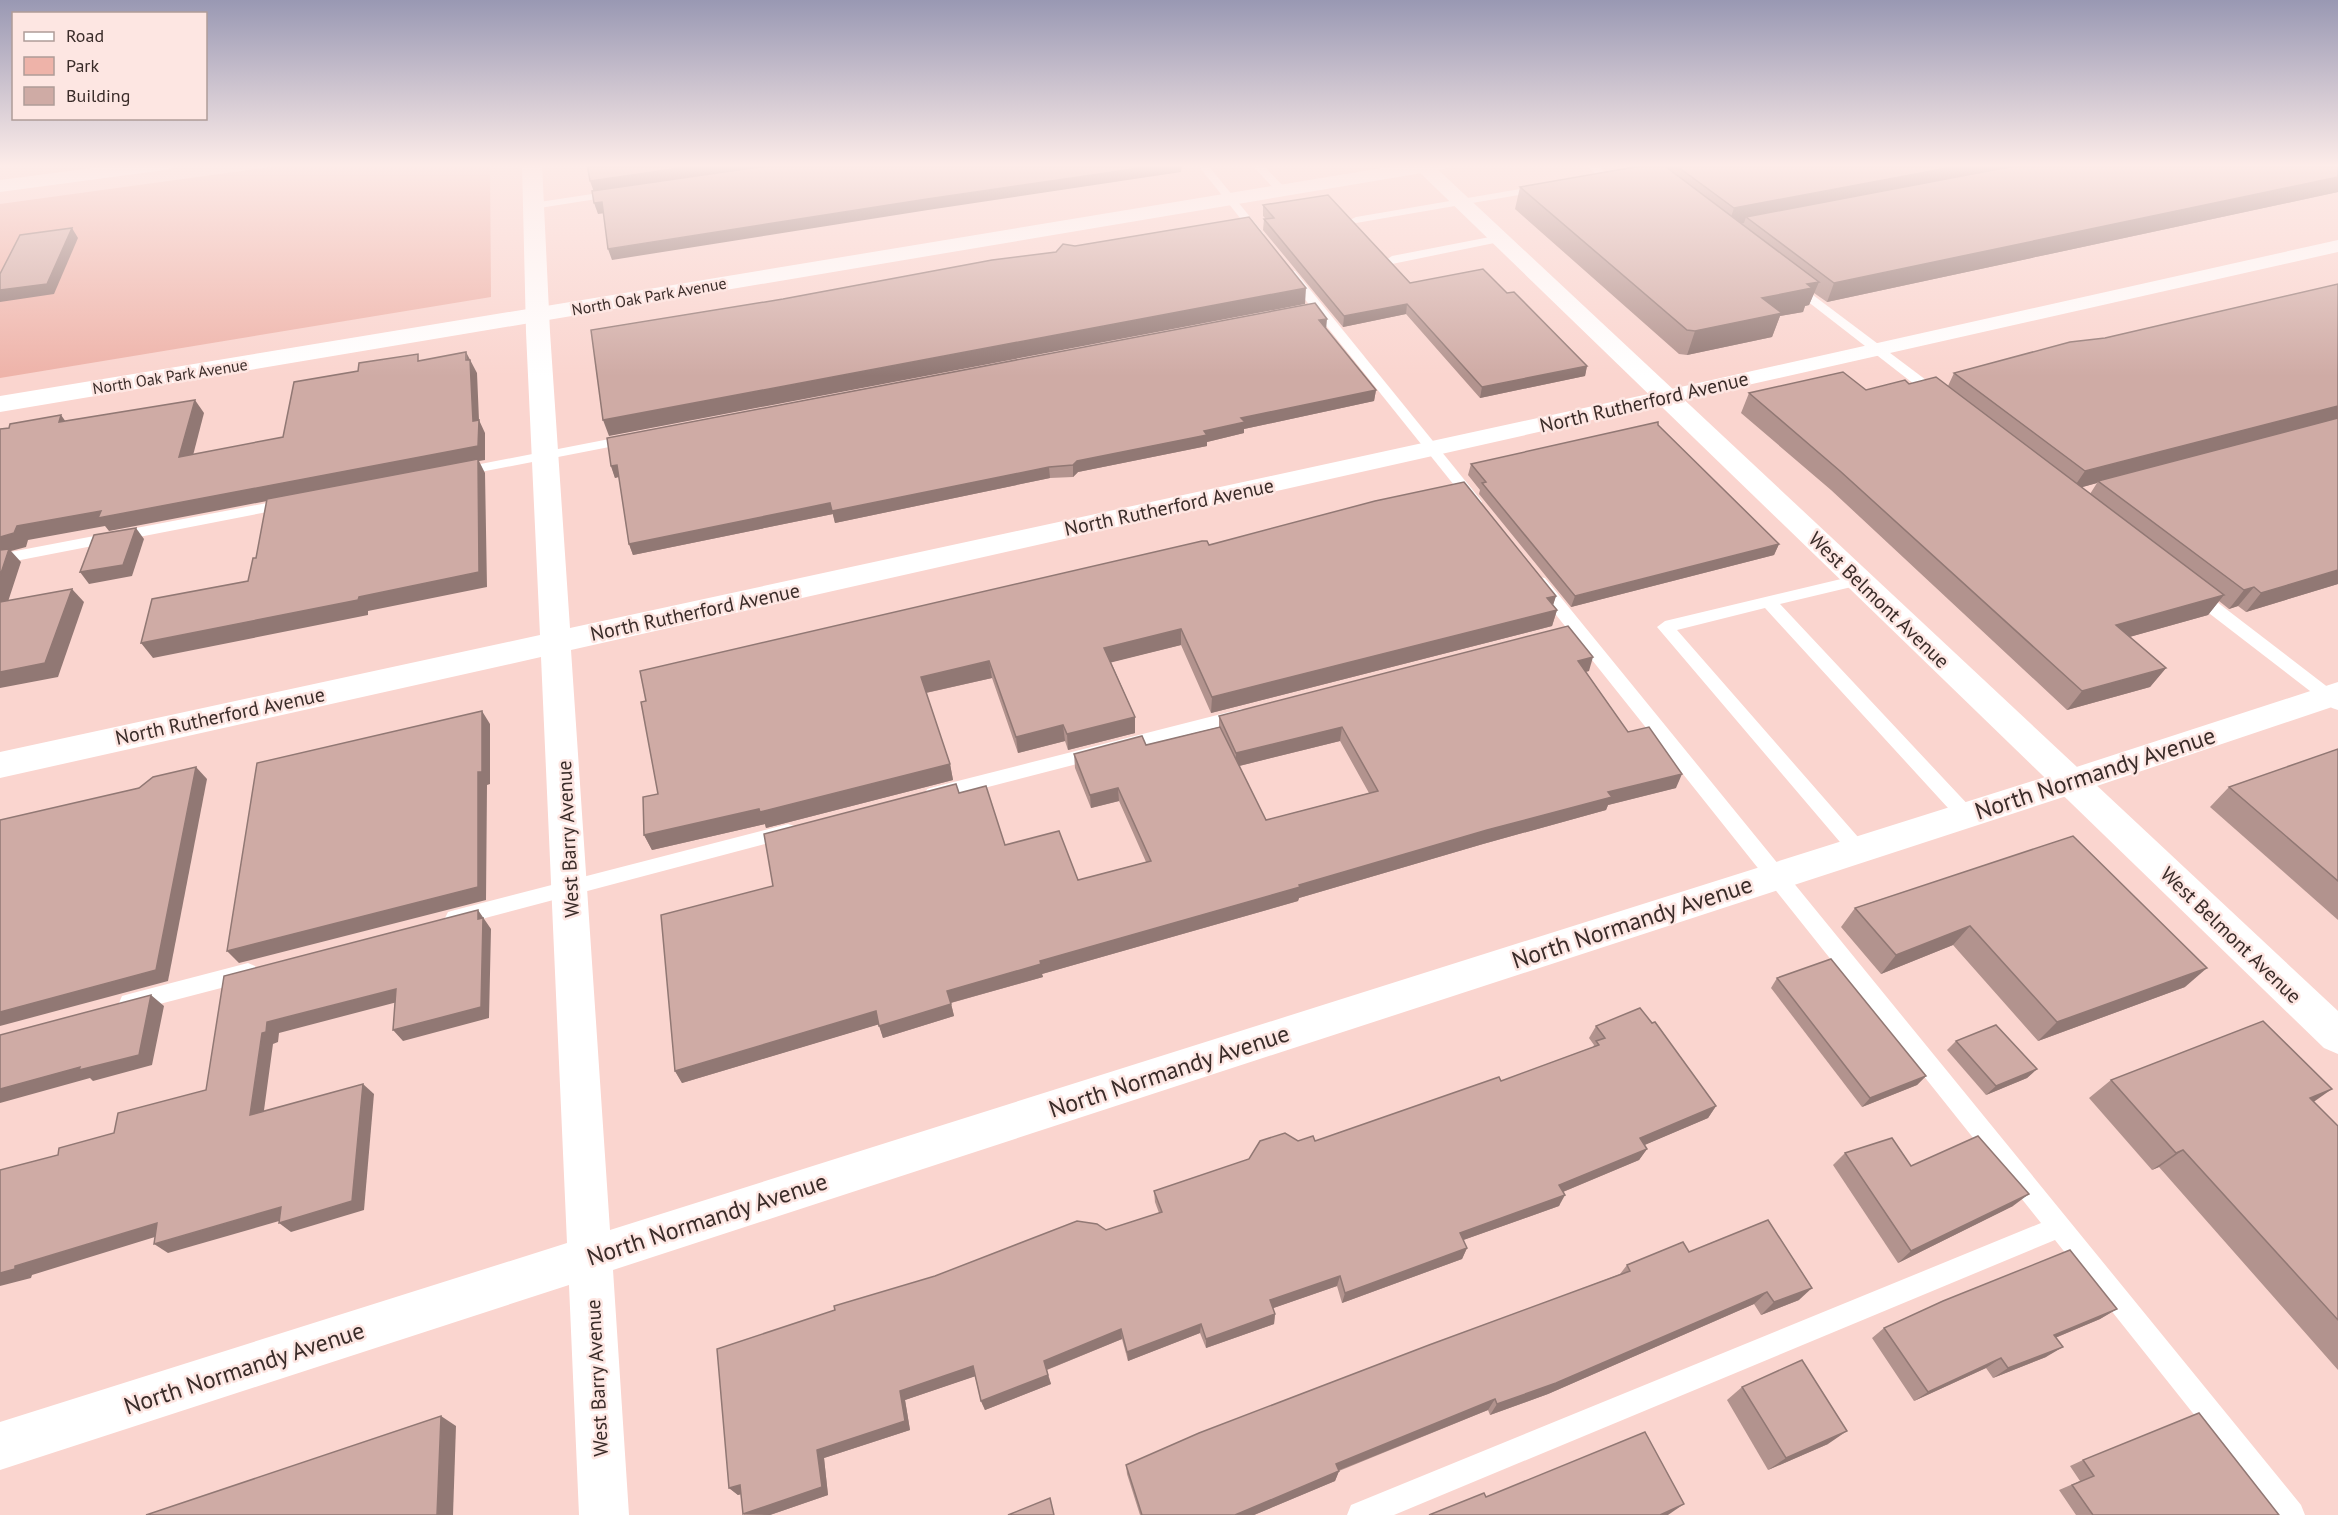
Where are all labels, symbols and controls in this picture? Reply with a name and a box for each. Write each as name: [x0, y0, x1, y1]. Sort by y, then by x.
legend: [12, 12, 207, 120]
text: Road: [66, 24, 104, 47]
text: Park: [66, 54, 99, 77]
text: Building: [66, 84, 130, 107]
street label: North Oak Park Avenue: [570, 273, 728, 319]
street label: North Oak Park Avenue: [91, 354, 249, 398]
street label: North Rutherford Avenue: [1537, 365, 1751, 439]
street label: North Rutherford Avenue: [1062, 472, 1276, 542]
street label: West Belmont Avenue: [1803, 526, 1955, 674]
street label: North Rutherford Avenue: [588, 577, 802, 647]
street label: North Rutherford Avenue: [113, 681, 327, 751]
street label: North Normandy Avenue: [1971, 719, 2219, 827]
street label: West Barry Avenue: [551, 760, 585, 918]
street label: West Belmont Avenue: [2155, 861, 2307, 1009]
street label: North Normandy Avenue: [1508, 868, 1756, 976]
street label: North Normandy Avenue: [1045, 1017, 1293, 1125]
street label: North Normandy Avenue: [583, 1165, 831, 1273]
street label: West Barry Avenue: [580, 1299, 614, 1457]
street label: North Normandy Avenue: [120, 1314, 368, 1422]

